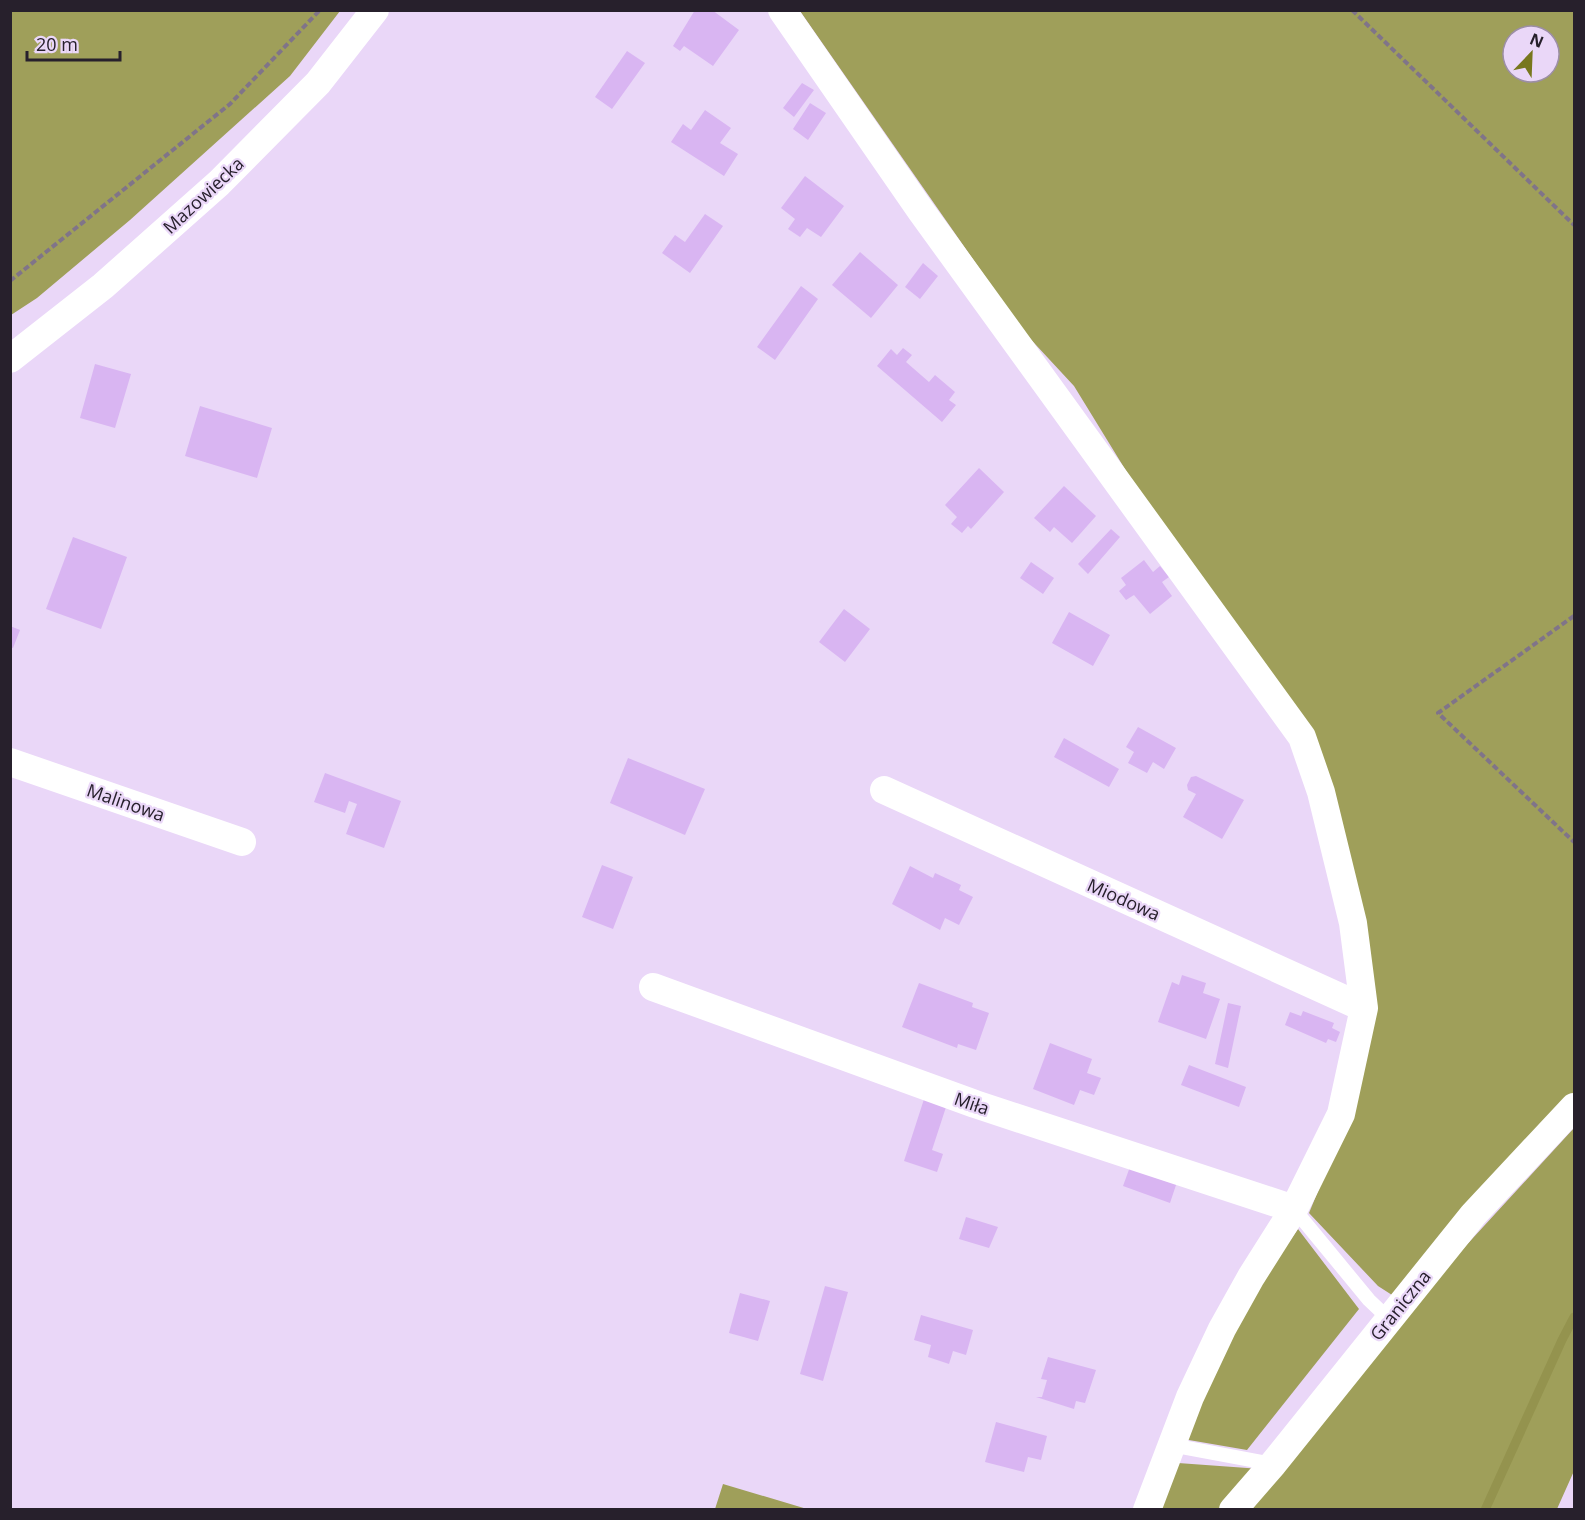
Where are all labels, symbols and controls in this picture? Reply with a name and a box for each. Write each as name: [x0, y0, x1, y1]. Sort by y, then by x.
scale bar: [27, 24, 120, 62]
north arrow: [1501, 24, 1561, 84]
text: N: [1527, 28, 1547, 53]
text: 20 m: [36, 32, 78, 56]
street label: Mazowiecka: [157, 151, 249, 239]
street label: Malinowa: [84, 777, 168, 827]
street label: Miodowa: [1084, 872, 1164, 926]
street label: Miła: [951, 1086, 993, 1120]
street label: Graniczna: [1364, 1265, 1436, 1345]

